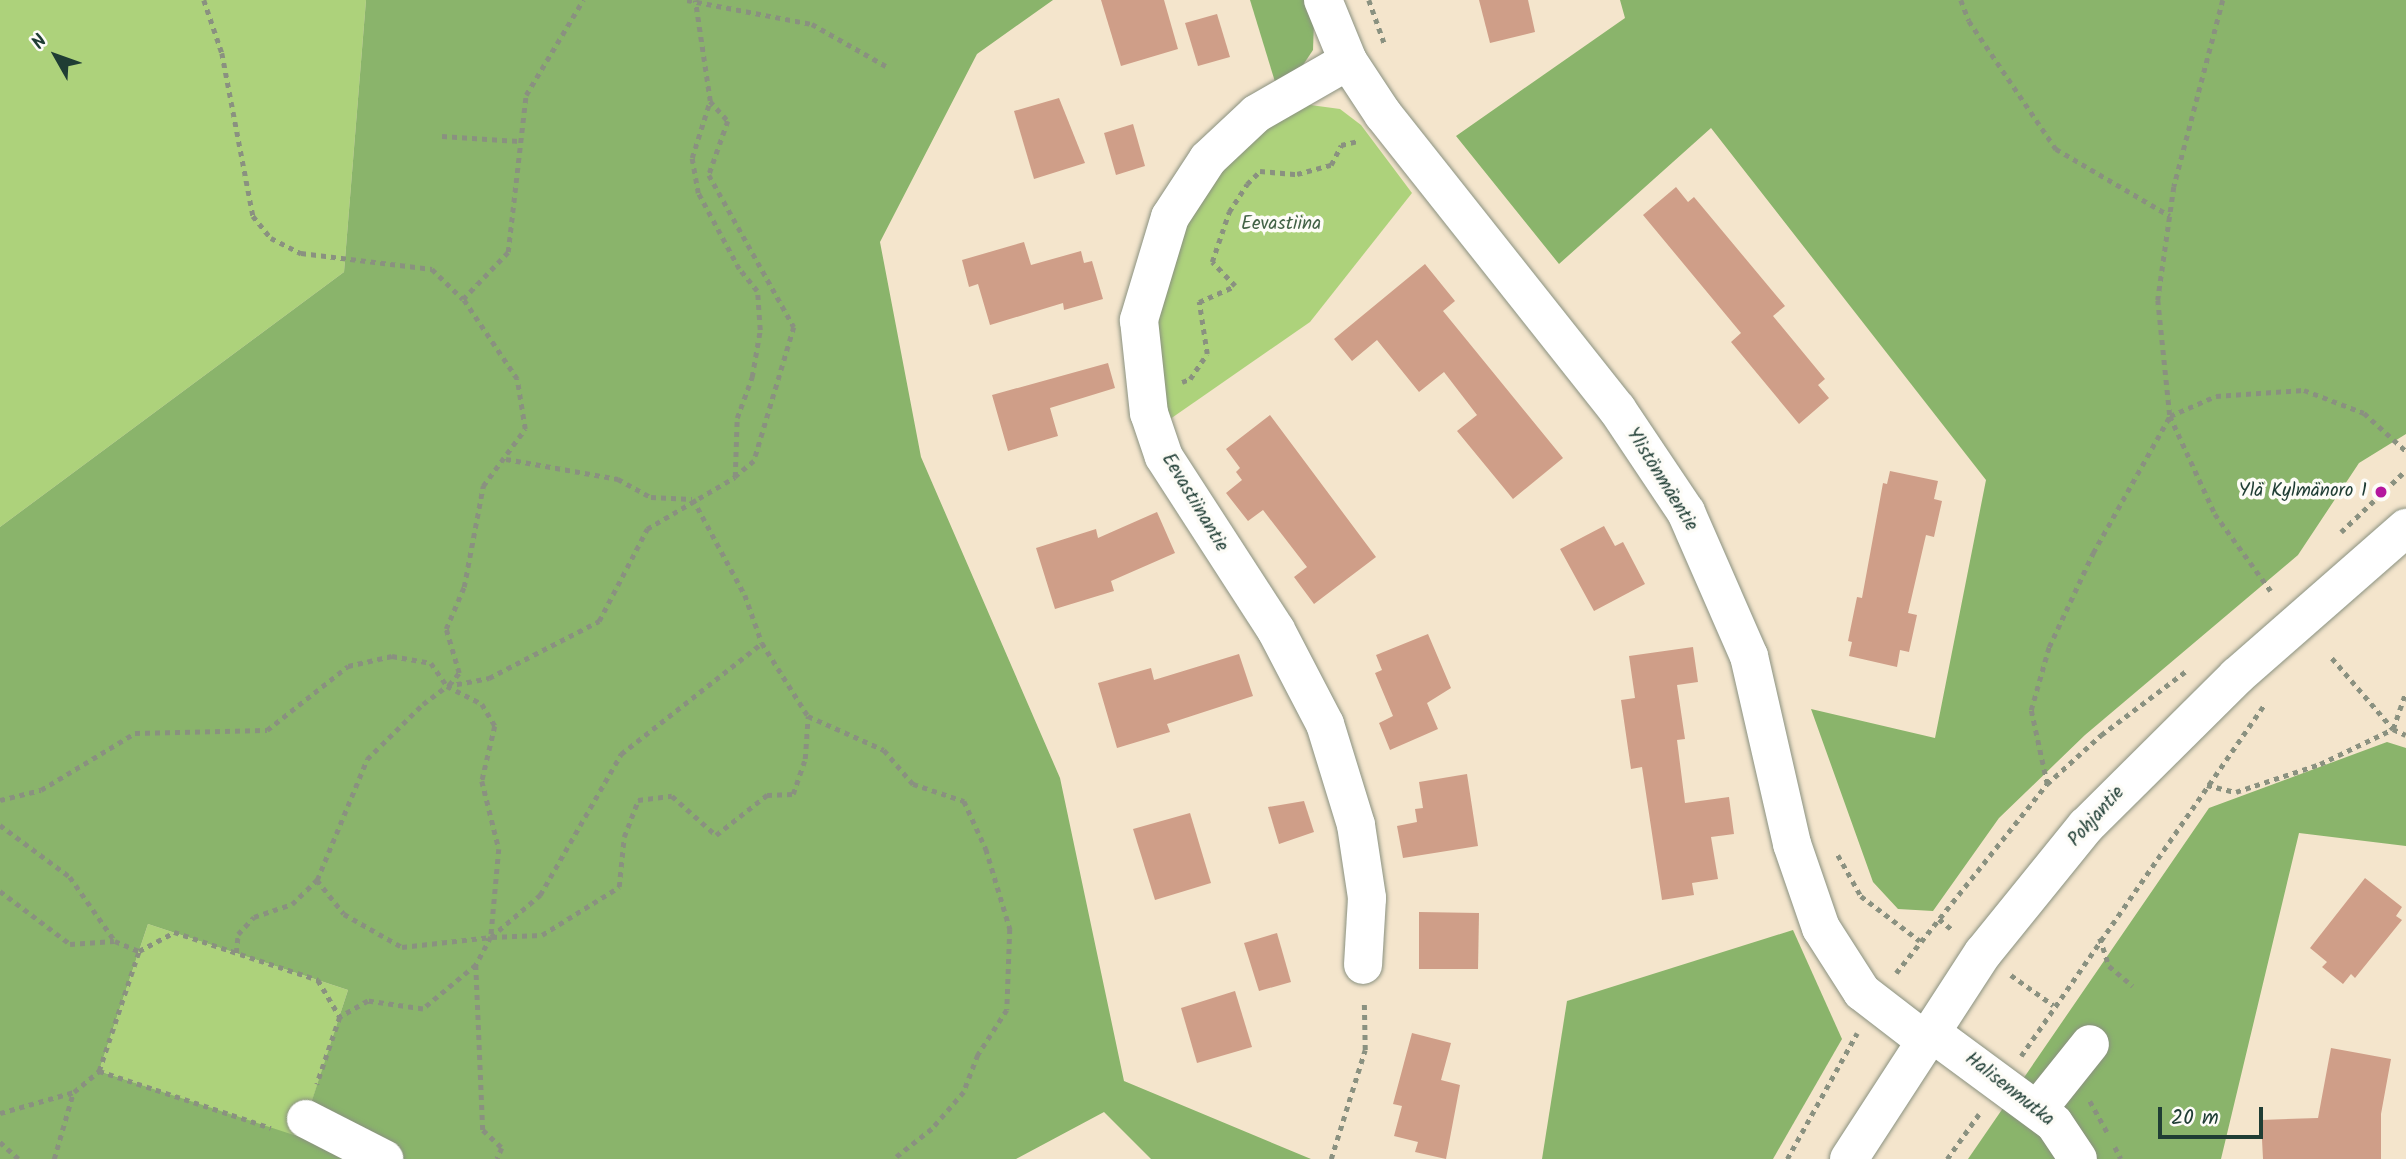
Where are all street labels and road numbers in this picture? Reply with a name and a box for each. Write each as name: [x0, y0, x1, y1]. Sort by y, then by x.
street label: Ylistönmäentie: [1620, 424, 1702, 536]
street label: Eevastiinantie: [1156, 450, 1232, 556]
street label: Pohjantie: [2064, 782, 2130, 852]
street label: Halisenmutka: [1960, 1048, 2058, 1132]

